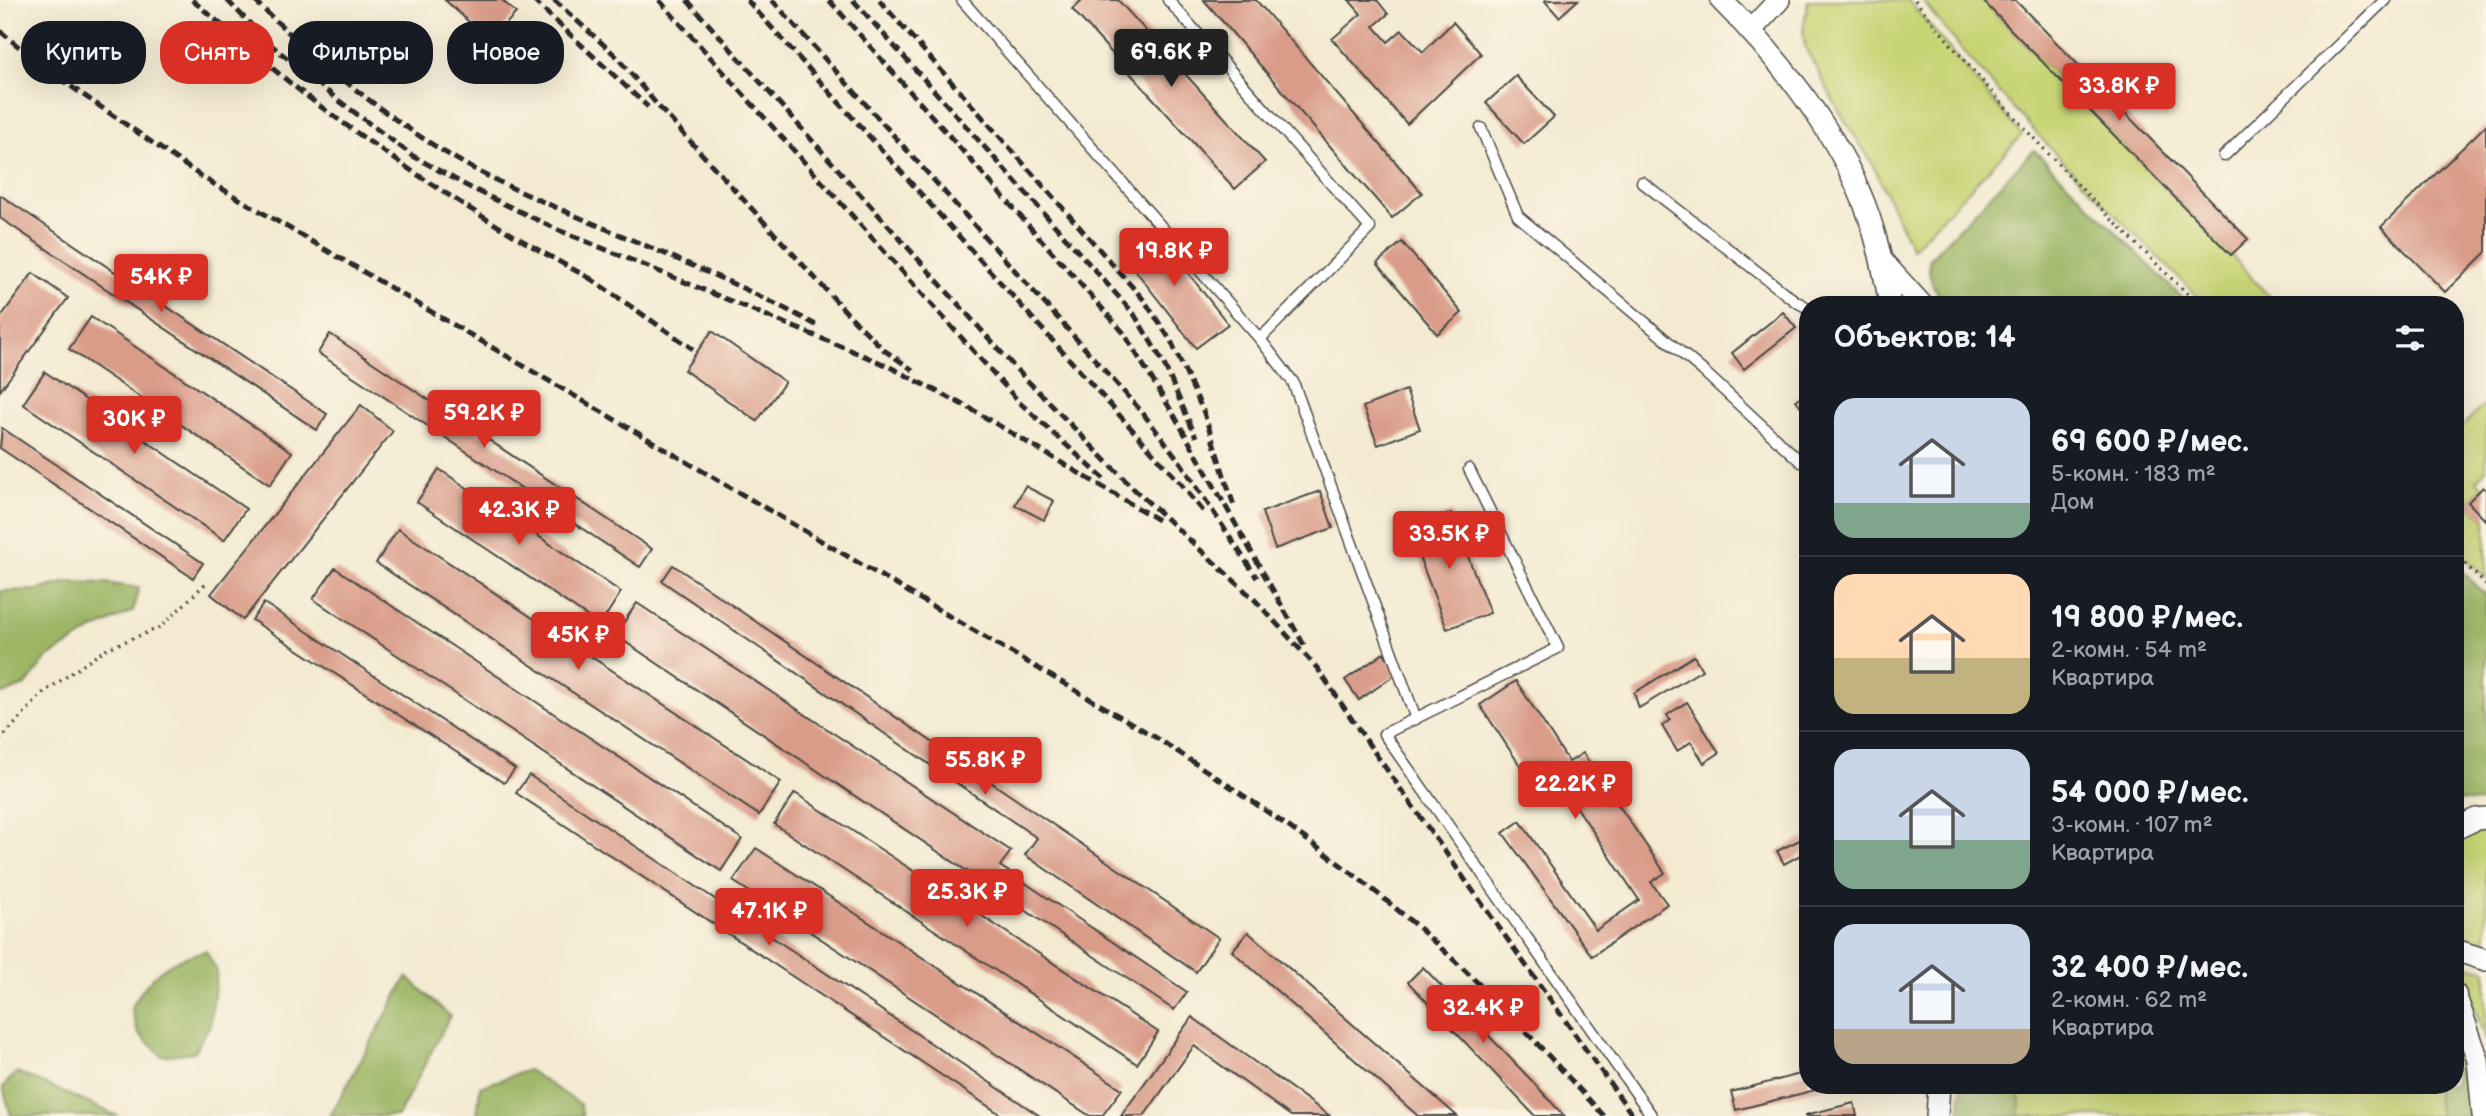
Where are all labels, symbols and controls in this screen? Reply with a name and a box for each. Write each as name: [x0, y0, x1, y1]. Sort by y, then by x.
chip: Купить: [21, 21, 146, 84]
chip: Снять: [160, 21, 274, 84]
chip: Фильтры: [288, 21, 433, 84]
chip: Новое: [447, 21, 564, 84]
pin: 69.6K ₽: [1106, 29, 1236, 89]
text: 69.6K ₽: [1130, 38, 1212, 66]
pin: 33.8K ₽: [2054, 64, 2184, 123]
text: 33.8K ₽: [2079, 72, 2159, 100]
pin: 19.8K ₽: [1109, 229, 1239, 288]
text: 19.8K ₽: [1135, 237, 1213, 265]
pin: 54K ₽: [112, 254, 210, 314]
text: 54K ₽: [130, 263, 192, 291]
icon: filters: [2391, 319, 2429, 357]
text: Объектов: 14: [1834, 320, 2016, 356]
pin: 59.2K ₽: [419, 391, 549, 450]
pin: 30K ₽: [85, 396, 183, 456]
text: 59.2K ₽: [444, 399, 524, 427]
text: 30K ₽: [103, 405, 166, 433]
text: 69 600 ₽/мес.: [2051, 424, 2249, 460]
icon: home: [1890, 426, 1974, 510]
text: 5-комн. · 183 m²: [2051, 460, 2216, 488]
pin: 42.3K ₽: [454, 488, 584, 547]
text: Дом: [2051, 488, 2094, 516]
text: 42.3K ₽: [478, 496, 560, 524]
pin: 33.5K ₽: [1384, 512, 1514, 571]
text: 33.5K ₽: [1409, 520, 1489, 548]
text: 19 800 ₽/мес.: [2051, 600, 2243, 636]
icon: home: [1890, 602, 1974, 686]
pin: 45K ₽: [529, 612, 627, 672]
text: 45K ₽: [547, 621, 609, 649]
text: 2-комн. · 54 m²: [2051, 636, 2207, 664]
text: Квартира: [2051, 664, 2154, 692]
pin: 55.8K ₽: [920, 738, 1050, 797]
text: 55.8K ₽: [945, 746, 1025, 774]
pin: 22.2K ₽: [1510, 762, 1640, 821]
text: 22.2K ₽: [1534, 770, 1616, 798]
text: 54 000 ₽/мес.: [2051, 775, 2249, 811]
icon: home: [1890, 777, 1974, 861]
text: 3-комн. · 107 m²: [2051, 811, 2213, 839]
text: Квартира: [2051, 839, 2154, 867]
pin: 25.3K ₽: [902, 870, 1032, 929]
text: 25.3K ₽: [927, 878, 1007, 906]
pin: 47.1K ₽: [704, 888, 834, 948]
text: 47.1K ₽: [731, 897, 807, 925]
text: 32 400 ₽/мес.: [2051, 950, 2248, 986]
icon: home: [1890, 952, 1974, 1036]
pin: 32.4K ₽: [1418, 986, 1548, 1045]
text: 2-комн. · 62 m²: [2051, 986, 2207, 1014]
text: 32.4K ₽: [1442, 994, 1524, 1022]
text: Квартира: [2051, 1014, 2154, 1042]

